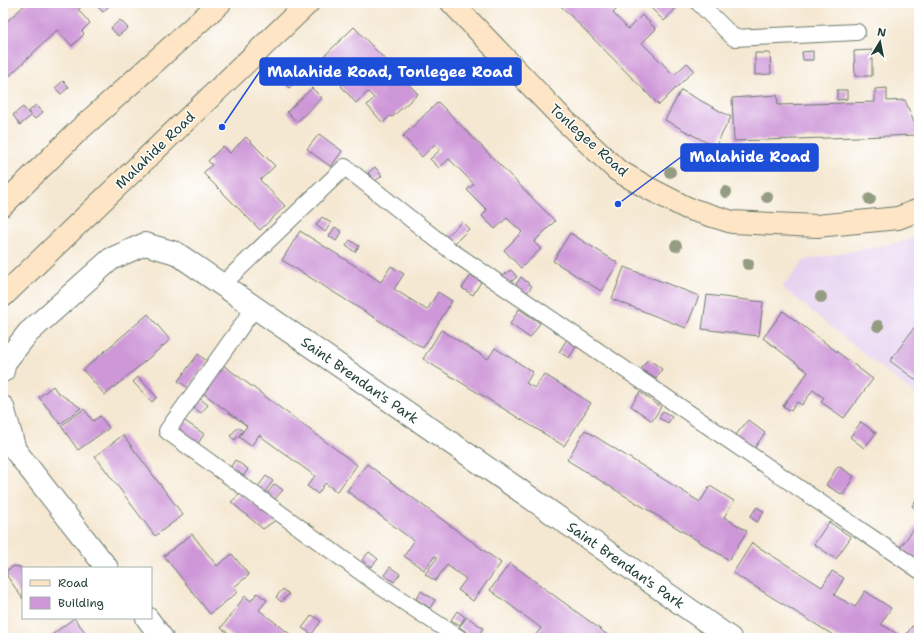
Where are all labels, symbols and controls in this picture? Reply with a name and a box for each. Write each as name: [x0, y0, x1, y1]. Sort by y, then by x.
north arrow: [860, 22, 900, 62]
text: N: [876, 25, 888, 41]
callout: Malahide Road, Tonlegee Road: [260, 58, 521, 85]
text: Malahide Road, Tonlegee Road: [267, 62, 513, 82]
street label: Tonlegee Road: [546, 100, 632, 180]
street label: Malahide Road: [111, 107, 199, 193]
callout: Malahide Road: [681, 144, 818, 171]
text: Malahide Road: [690, 147, 810, 167]
street label: Saint Brendan's Park: [298, 333, 422, 427]
street label: Saint Brendan's Park: [564, 518, 688, 612]
legend: [22, 567, 152, 619]
text: Road: [58, 575, 89, 591]
text: Building: [58, 595, 104, 611]

